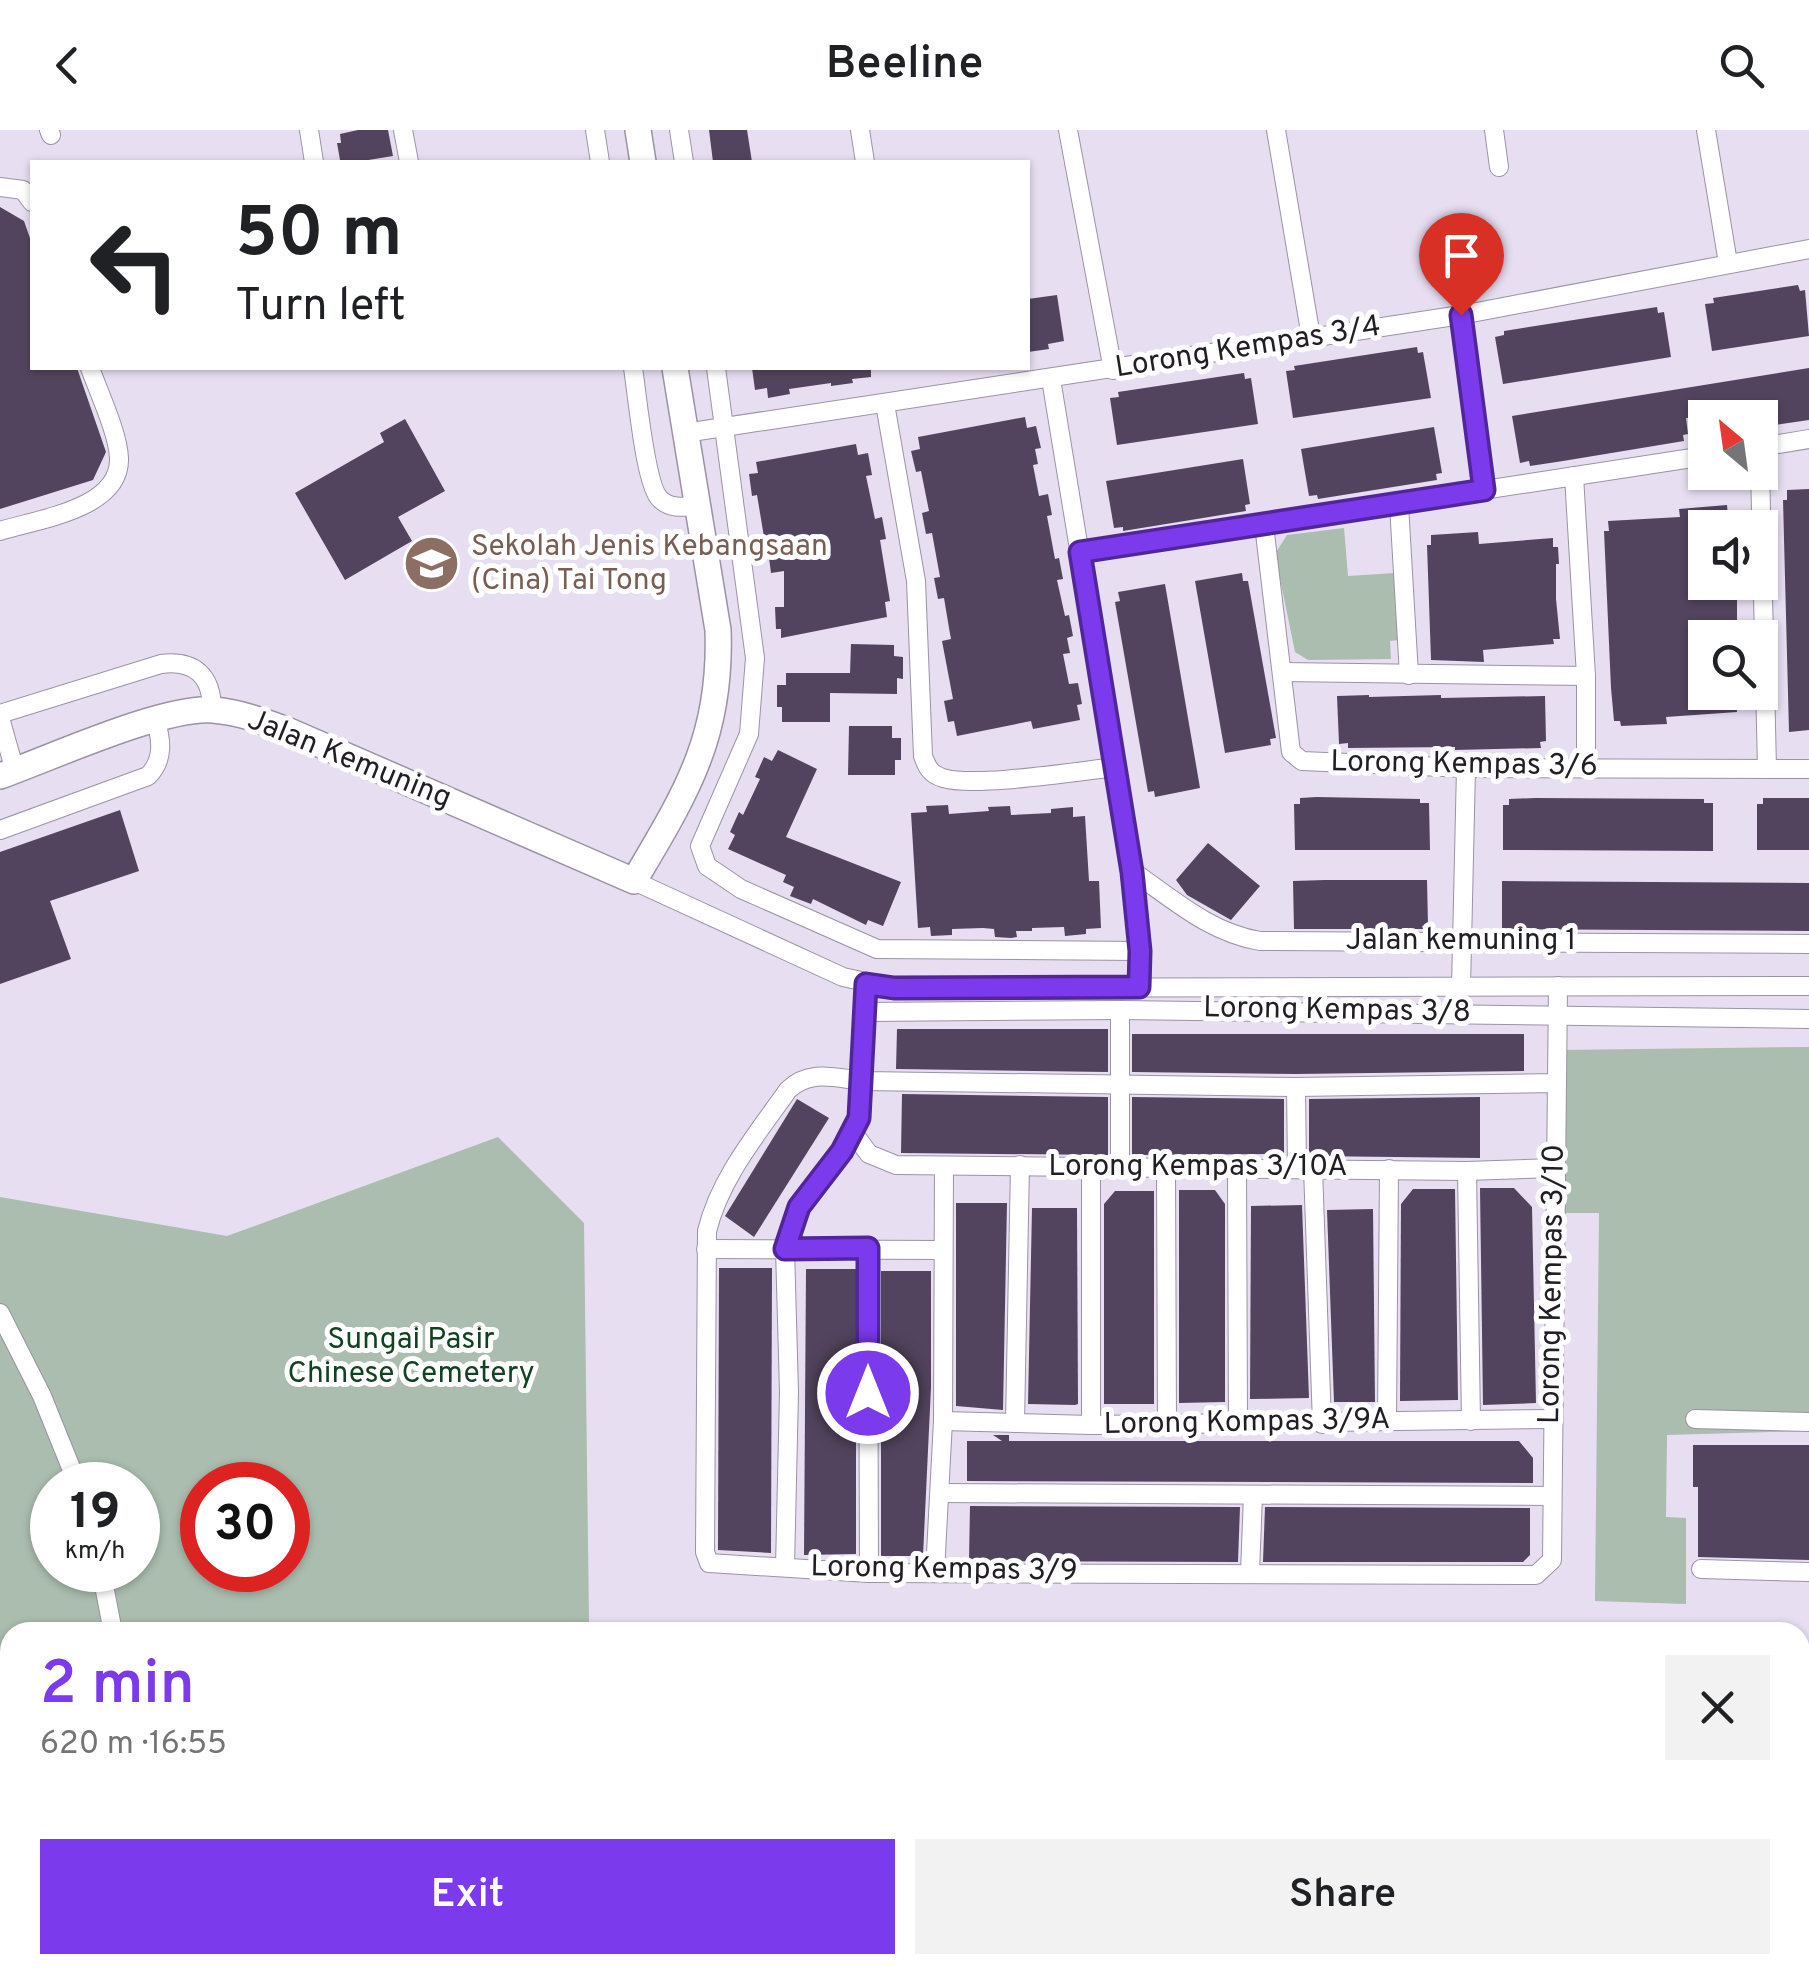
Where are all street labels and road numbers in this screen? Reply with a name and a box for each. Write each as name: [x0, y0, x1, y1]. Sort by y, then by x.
street label: Lorong Kempas 3/4: [1113, 309, 1383, 387]
street label: Jalan Kemuning: [242, 702, 456, 818]
street label: Lorong Kempas 3/6: [1330, 744, 1598, 786]
street label: Jalan kemuning 1: [1345, 923, 1577, 960]
street label: Lorong Kempas 3/8: [1203, 990, 1471, 1032]
street label: Lorong Kempas 3/10: [1532, 1144, 1574, 1424]
street label: Lorong Kempas 3/10A: [1048, 1149, 1348, 1186]
street label: Lorong Kompas 3/9A: [1103, 1402, 1391, 1444]
street label: Lorong Kempas 3/9: [810, 1549, 1078, 1591]

